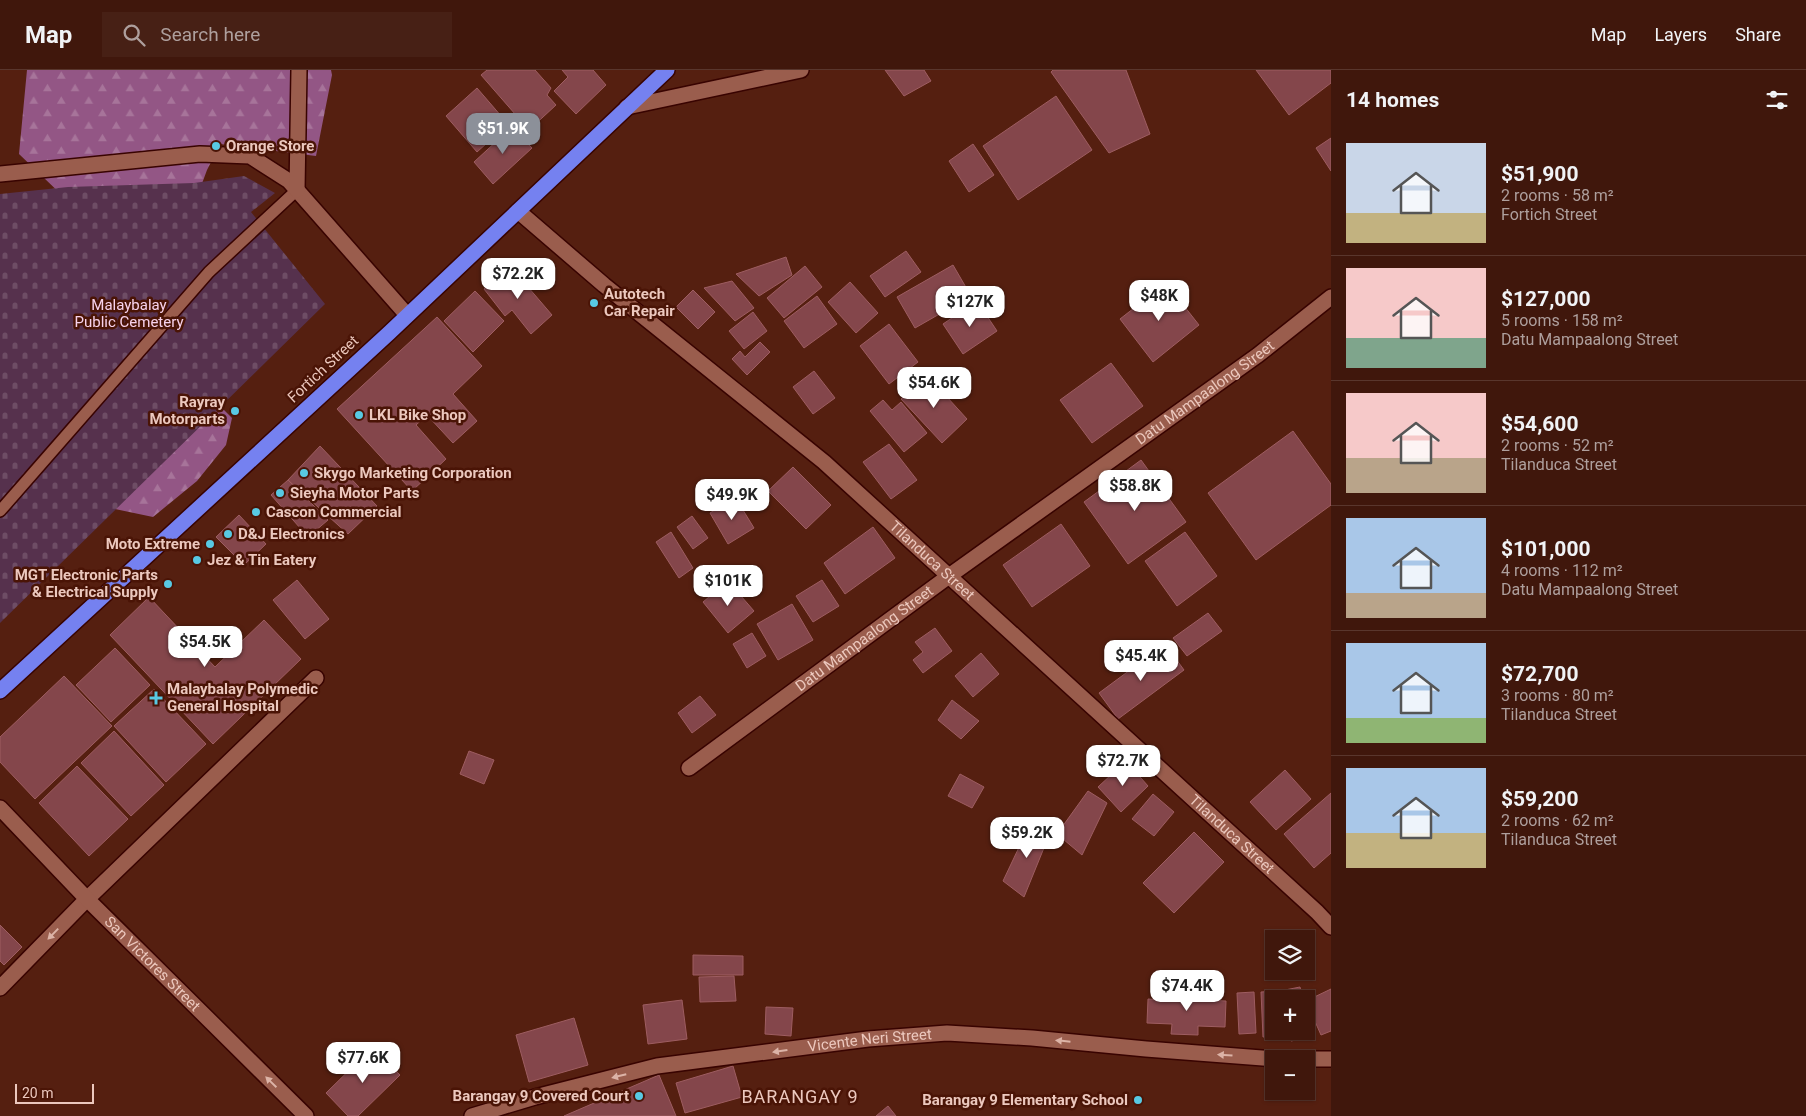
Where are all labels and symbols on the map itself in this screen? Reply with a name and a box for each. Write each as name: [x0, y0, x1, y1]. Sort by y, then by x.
pin: $51.9K: [462, 112, 544, 155]
place label: Orange Store: [226, 137, 314, 155]
marker: Orange Store: [210, 140, 222, 152]
pin: $72.2K: [477, 258, 559, 300]
pin: $48K: [1129, 280, 1189, 322]
place label: Autotech Car Repair: [604, 285, 675, 320]
pin: $127K: [935, 286, 1005, 328]
park label: Malaybalay Public Cemetery: [74, 296, 184, 331]
marker: Autotech Car Repair: [588, 297, 600, 309]
street label: Fortich Street: [284, 332, 362, 406]
street label: Datu Mampaalong Street: [1132, 337, 1278, 449]
pin: $54.6K: [893, 366, 975, 409]
place label: Rayray Motorparts: [149, 393, 225, 428]
marker: Rayray Motorparts: [229, 405, 241, 417]
place label: LKL Bike Shop: [369, 406, 466, 424]
marker: LKL Bike Shop: [353, 409, 365, 421]
place label: Skygo Marketing Corporation: [314, 464, 512, 482]
marker: Skygo Marketing Corporation: [298, 467, 310, 479]
pin: $58.8K: [1094, 470, 1176, 512]
pin: $49.9K: [691, 478, 773, 521]
place label: Sieyha Motor Parts: [290, 484, 420, 502]
marker: Sieyha Motor Parts: [274, 487, 286, 499]
place label: Cascon Commercial: [266, 503, 401, 521]
marker: Cascon Commercial: [250, 506, 262, 518]
street label: Tilanduca Street: [886, 517, 978, 604]
place label: D&J Electronics: [238, 525, 345, 543]
marker: D&J Electronics: [222, 528, 234, 540]
place label: Moto Extreme: [106, 535, 200, 553]
marker: Moto Extreme: [204, 538, 216, 550]
place label: Jez & Tin Eatery: [207, 551, 317, 569]
marker: Jez & Tin Eatery: [191, 554, 203, 566]
pin: $101K: [693, 564, 763, 607]
place label: MGT Electronic Parts & Electrical Supply: [15, 566, 158, 601]
marker: MGT Electronic Parts & Electrical Supply: [162, 578, 174, 590]
street label: Datu Mampaalong Street: [792, 582, 937, 695]
pin: $54.5K: [164, 626, 246, 668]
pin: $45.4K: [1100, 640, 1182, 682]
place label: Malaybalay Polymedic General Hospital: [167, 680, 318, 715]
marker: Malaybalay Polymedic General Hospital: [149, 691, 163, 705]
pin: $72.7K: [1082, 744, 1164, 787]
street label: Tilanduca Street: [1186, 791, 1278, 878]
pin: $59.2K: [986, 816, 1068, 859]
street label: San Victores Street: [101, 913, 204, 1015]
one-way arrow: [47, 927, 59, 939]
pin: $74.4K: [1146, 970, 1228, 1012]
street label: Vicente Neri Street: [807, 1025, 933, 1056]
one-way arrow: [1055, 1037, 1071, 1045]
pin: $77.6K: [322, 1042, 404, 1084]
one-way arrow: [771, 1047, 787, 1055]
one-way arrow: [1217, 1051, 1233, 1059]
one-way arrow: [612, 1072, 627, 1080]
one-way arrow: [265, 1077, 277, 1089]
scale bar: [15, 1081, 94, 1104]
district label: BARANGAY 9: [741, 1086, 859, 1107]
place label: Barangay 9 Covered Court: [453, 1087, 629, 1105]
marker: Barangay 9 Covered Court: [633, 1090, 645, 1102]
place label: Barangay 9 Elementary School: [922, 1091, 1128, 1109]
marker: Barangay 9 Elementary School: [1132, 1094, 1144, 1106]

